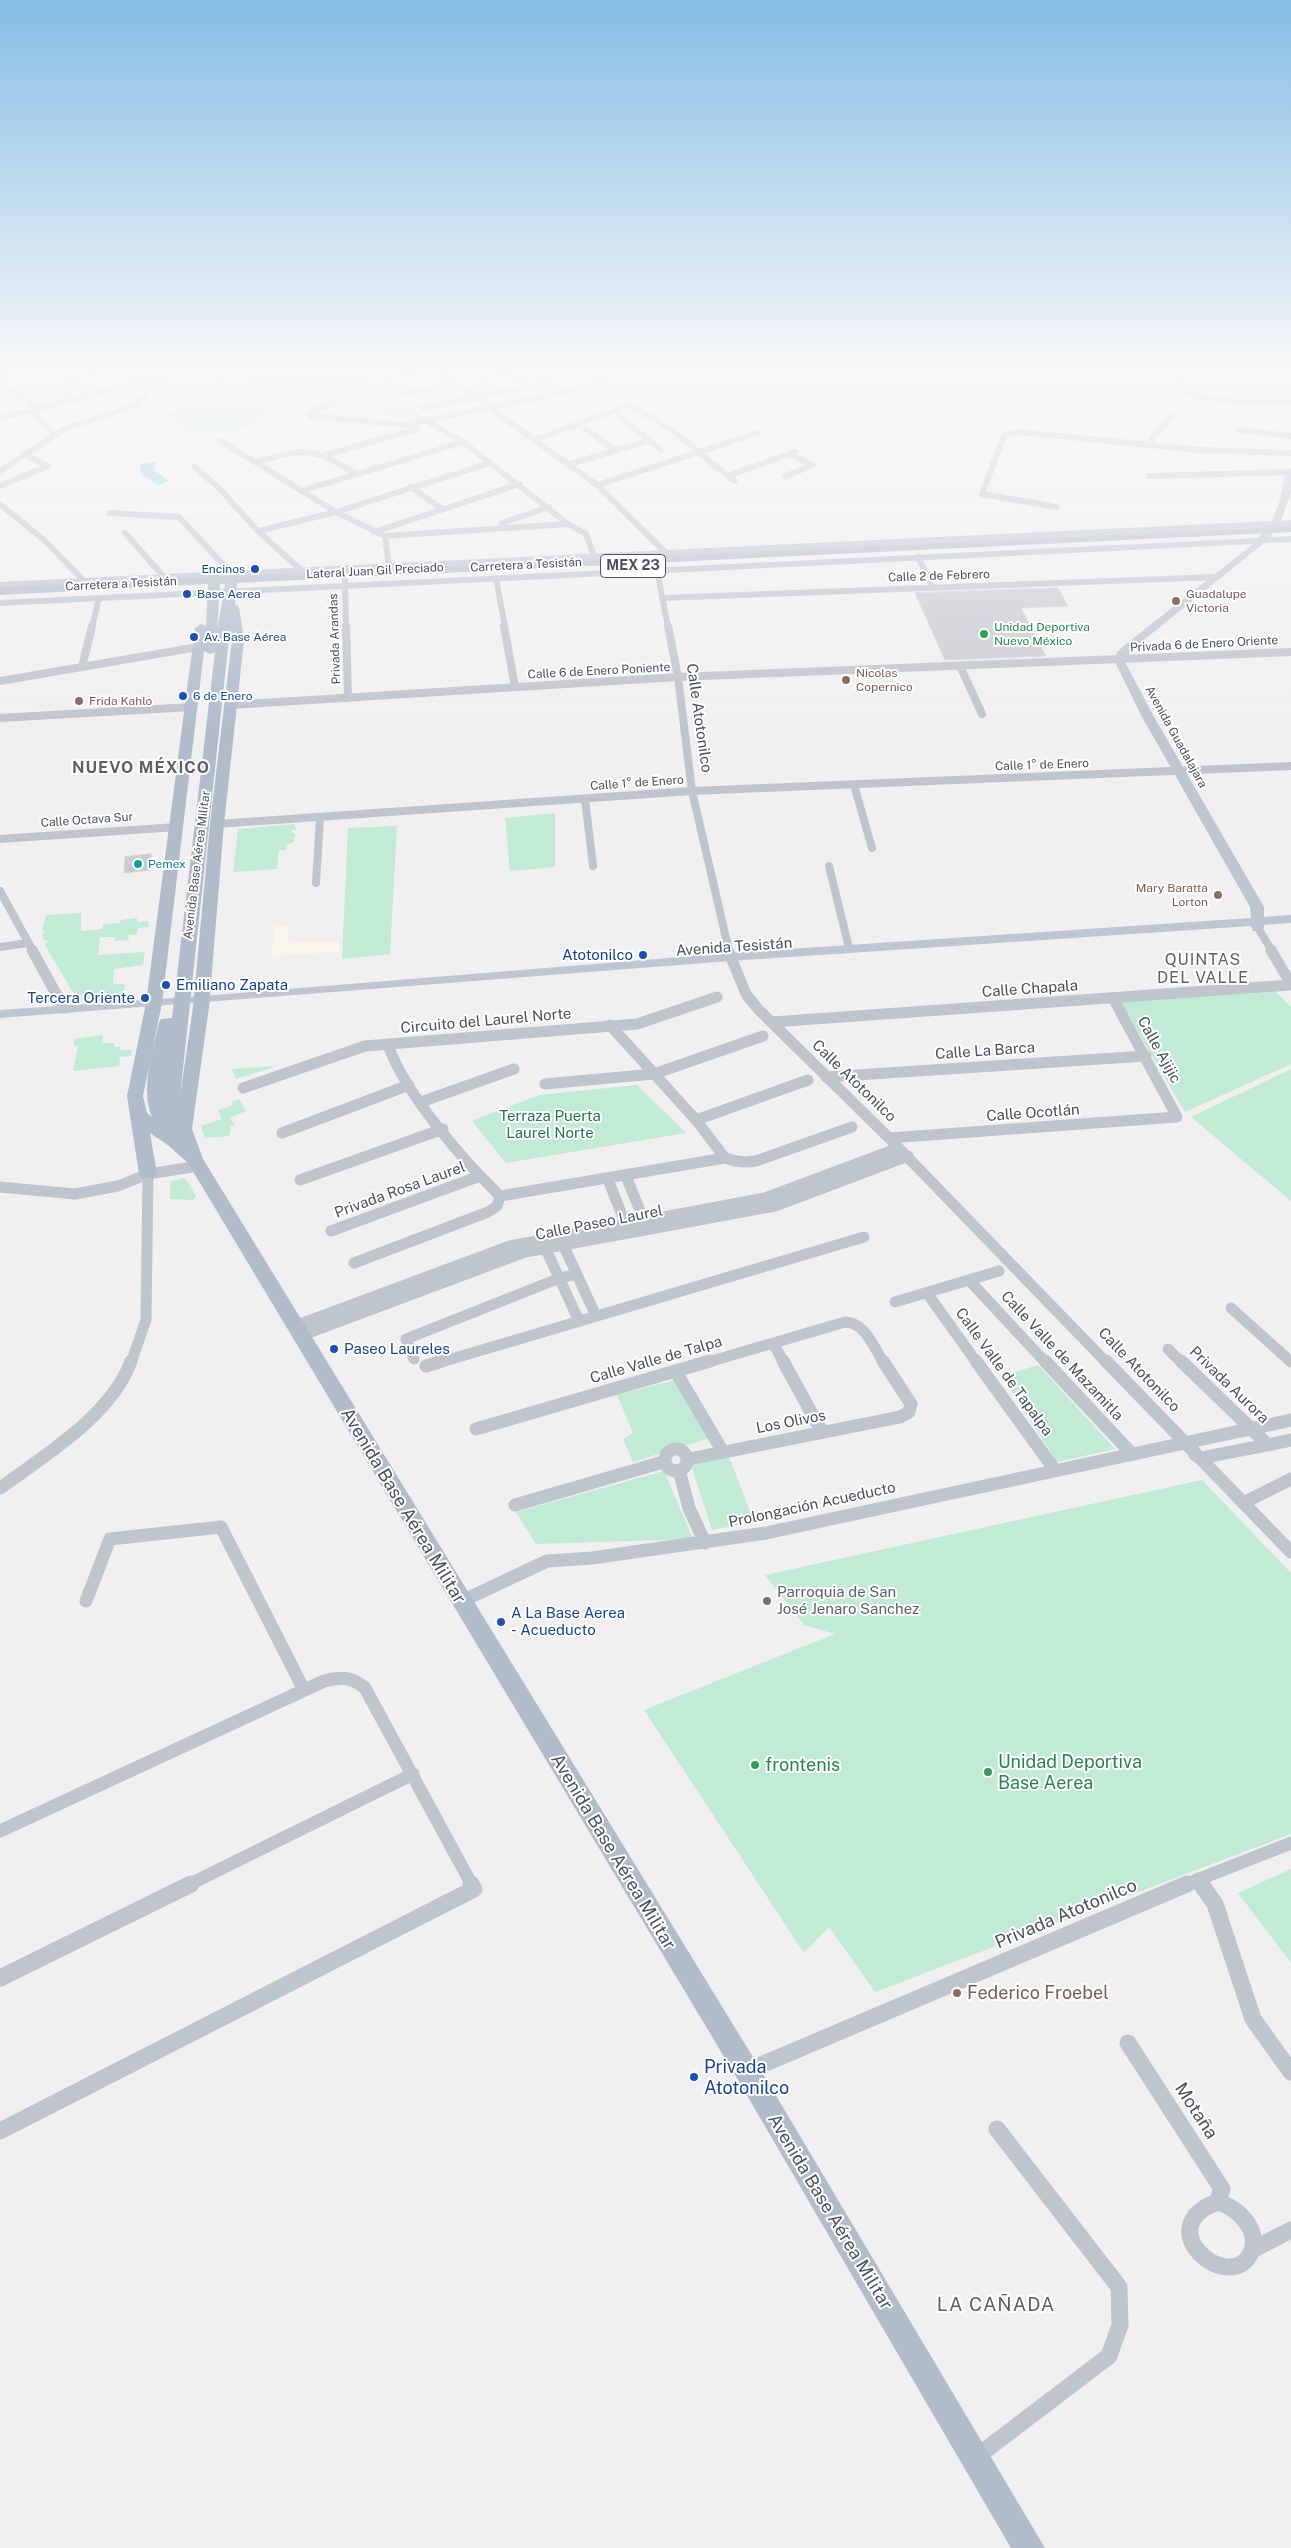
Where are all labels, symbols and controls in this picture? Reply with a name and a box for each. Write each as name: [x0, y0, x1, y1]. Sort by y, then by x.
road number: MEX 23: [600, 554, 666, 578]
street label: Carretera a Tesistán: [470, 555, 582, 575]
street label: Lateral Juan Gil Preciado: [306, 560, 444, 582]
place label: Encinos: [202, 562, 245, 576]
marker: Encinos: [249, 563, 261, 575]
street label: Calle 2 de Febrero: [888, 567, 990, 585]
street label: Carretera a Tesistán: [65, 574, 177, 594]
place label: Base Aerea: [197, 587, 261, 601]
place label: Guadalupe Victoria: [1186, 587, 1247, 615]
marker: Base Aerea: [181, 588, 193, 600]
street label: Privada Arandas: [326, 593, 344, 685]
marker: Guadalupe Victoria: [1170, 595, 1182, 607]
place label: Unidad Deportiva Nuevo México: [994, 620, 1090, 648]
marker: Unidad Deportiva Nuevo México: [978, 628, 990, 640]
place label: Av. Base Aérea: [204, 630, 286, 644]
marker: Av. Base Aérea: [188, 631, 200, 643]
street label: Privada 6 de Enero Oriente: [1130, 633, 1278, 655]
street label: Calle 6 de Enero Poniente: [527, 660, 671, 682]
street label: Calle Atotonilco: [682, 662, 716, 774]
place label: Nicolas Copernico: [856, 666, 913, 694]
marker: Nicolas Copernico: [840, 674, 852, 686]
street label: Avenida Guadalajara: [1142, 683, 1210, 791]
place label: 6 de Enero: [193, 689, 253, 703]
marker: 6 de Enero: [177, 690, 189, 702]
place label: Frida Kahlo: [89, 694, 152, 708]
marker: Frida Kahlo: [73, 695, 85, 707]
street label: Calle 1° de Enero: [995, 756, 1089, 774]
district label: NUEVO MÉXICO: [71, 758, 211, 778]
street label: Calle 1° de Enero: [590, 773, 684, 793]
street label: Avenida Base Aérea Militar: [181, 790, 213, 940]
street label: Calle Octava Sur: [40, 810, 134, 830]
place label: Pemex: [148, 857, 186, 871]
marker: Pemex: [132, 858, 144, 870]
place label: Mary Baratta Lorton: [1136, 881, 1208, 909]
marker: Mary Baratta Lorton: [1212, 889, 1224, 901]
street label: Avenida Tesistán: [675, 934, 793, 960]
place label: Atotonilco: [562, 946, 633, 964]
marker: Atotonilco: [637, 949, 649, 961]
district label: QUINTAS DEL VALLE: [1156, 950, 1250, 988]
place label: Emiliano Zapata: [176, 976, 288, 994]
street label: Calle Chapala: [981, 977, 1079, 1001]
marker: Emiliano Zapata: [160, 979, 172, 991]
place label: Tercera Oriente: [27, 989, 135, 1007]
marker: Tercera Oriente: [139, 992, 151, 1004]
street label: Circuito del Laurel Norte: [400, 1005, 572, 1037]
street label: Calle Ajijic: [1133, 1014, 1185, 1086]
street label: Calle Atotonilco: [808, 1036, 900, 1126]
street label: Calle La Barca: [935, 1039, 1035, 1063]
street label: Calle Ocotlán: [986, 1101, 1080, 1125]
park label: Terraza Puerta Laurel Norte: [499, 1107, 601, 1142]
street label: Privada Rosa Laurel: [332, 1158, 468, 1222]
street label: Calle Paseo Laurel: [534, 1202, 664, 1244]
street label: Calle Valle de Mazamitla: [997, 1287, 1127, 1425]
street label: Calle Valle de Tapalpa: [952, 1305, 1056, 1439]
street label: Calle Atotonilco: [1094, 1324, 1184, 1416]
street label: Calle Valle de Talpa: [588, 1333, 724, 1387]
place label: Paseo Laureles: [344, 1340, 450, 1358]
marker: Paseo Laureles: [328, 1343, 340, 1355]
street label: Privada Aurora: [1186, 1343, 1272, 1427]
street label: Avenida Base Aérea Militar: [336, 1404, 470, 1608]
street label: Los Olivos: [755, 1406, 827, 1438]
street label: Prolongación Acueducto: [727, 1478, 897, 1532]
place label: Parroquia de San José Jenaro Sanchez: [777, 1583, 919, 1618]
marker: Parroquia de San José Jenaro Sanchez: [761, 1595, 773, 1607]
place label: A La Base Aerea - Acueducto: [511, 1604, 625, 1639]
marker: A La Base Aerea - Acueducto: [495, 1616, 507, 1628]
street label: Avenida Base Aérea Militar: [546, 1750, 680, 1954]
place label: Unidad Deportiva Base Aerea: [998, 1751, 1142, 1794]
place label: frontenis: [765, 1754, 840, 1776]
marker: frontenis: [749, 1759, 761, 1771]
marker: Unidad Deportiva Base Aerea: [982, 1766, 994, 1778]
street label: Privada Atotonilco: [992, 1874, 1140, 1954]
place label: Federico Froebel: [967, 1982, 1109, 2004]
marker: Federico Froebel: [951, 1987, 963, 1999]
place label: Privada Atotonilco: [704, 2056, 789, 2098]
marker: Privada Atotonilco: [688, 2071, 700, 2083]
street label: Motaña: [1170, 2079, 1222, 2143]
street label: Avenida Base Aérea Militar: [763, 2110, 897, 2314]
district label: LA CAÑADA: [936, 2294, 1056, 2316]

